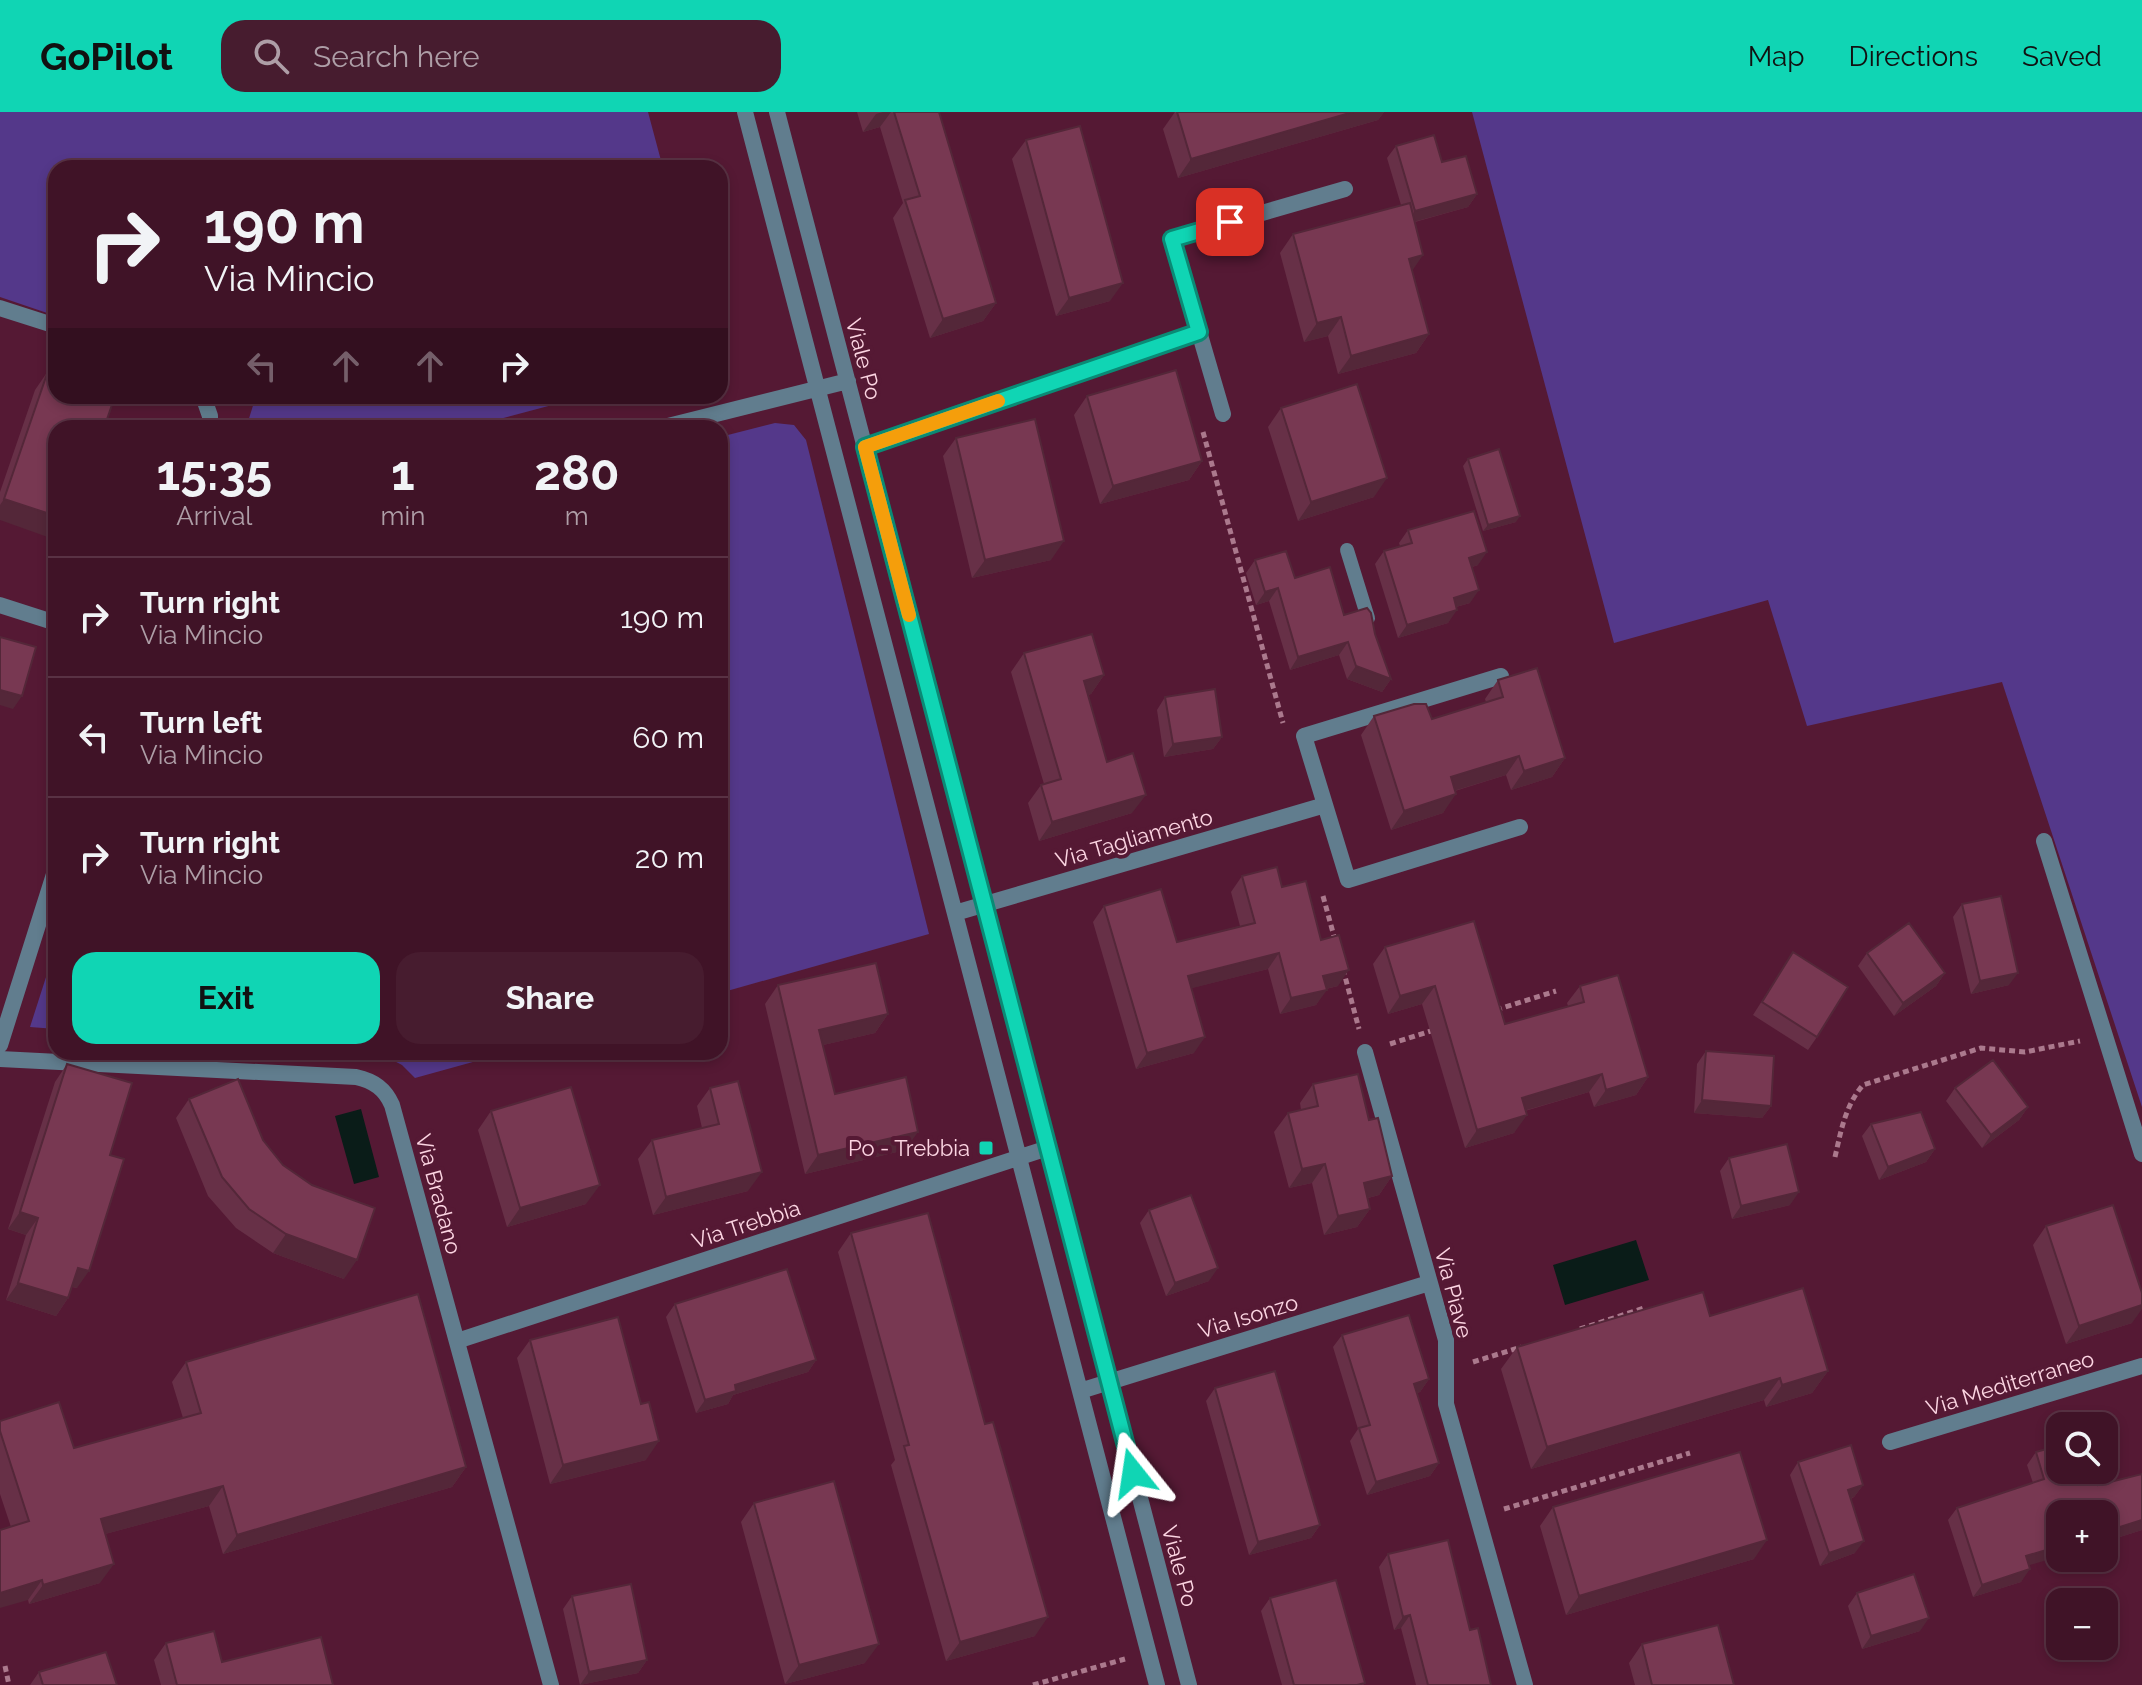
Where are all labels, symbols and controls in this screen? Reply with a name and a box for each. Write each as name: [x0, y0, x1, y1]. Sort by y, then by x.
search box: [221, 20, 781, 92]
text: GoPilot: [40, 34, 173, 79]
icon: search: [249, 34, 293, 78]
text: Search here: [313, 39, 480, 74]
text: Map: [1748, 40, 1805, 73]
text: Directions: [1849, 40, 1978, 73]
text: Saved: [2022, 40, 2102, 73]
pin: [1196, 188, 1264, 256]
text: 190 m: [204, 190, 365, 256]
icon: right: [72, 192, 176, 296]
icon: arrive: [1208, 200, 1252, 244]
text: Via Mincio: [204, 257, 375, 299]
street label: Viale Po: [841, 316, 887, 402]
icon: left: [240, 344, 284, 388]
icon: ahead: [324, 344, 368, 388]
icon: ahead: [408, 344, 452, 388]
icon: right: [492, 344, 536, 388]
text: 15:35: [157, 445, 272, 501]
text: 1: [391, 445, 415, 501]
text: 280: [534, 445, 619, 501]
text: Arrival: [176, 501, 252, 531]
text: min: [381, 501, 425, 531]
text: m: [565, 501, 589, 531]
text: Turn right: [140, 585, 280, 620]
icon: right: [72, 595, 116, 639]
text: 190 m: [620, 600, 704, 635]
text: Via Mincio: [140, 620, 263, 650]
text: Turn left: [140, 705, 262, 740]
icon: left: [72, 715, 116, 759]
text: 60 m: [632, 720, 704, 755]
text: Via Mincio: [140, 740, 263, 770]
street label: Via Tagliamento: [1052, 803, 1216, 873]
text: Turn right: [140, 825, 280, 860]
icon: right: [72, 835, 116, 879]
text: 20 m: [635, 840, 704, 875]
text: Via Mincio: [140, 860, 263, 890]
button: Exit: [72, 952, 380, 1044]
button: Share: [396, 952, 704, 1044]
street label: Via Bradano: [410, 1131, 468, 1257]
place label: Po - Trebbia: [848, 1135, 970, 1161]
marker: Po - Trebbia: [977, 1139, 995, 1157]
street label: Via Trebbia: [689, 1194, 803, 1254]
street label: Via Piave: [1430, 1245, 1478, 1341]
street label: Via Isonzo: [1195, 1289, 1301, 1343]
street label: Via Mediterraneo: [1923, 1345, 2097, 1421]
map controls: [2046, 1412, 2118, 1660]
button: search: [2046, 1412, 2118, 1484]
position arrow: [1091, 1431, 1175, 1515]
button: +: [2046, 1500, 2118, 1572]
street label: Viale Po: [1157, 1523, 1203, 1609]
button: −: [2046, 1588, 2118, 1660]

